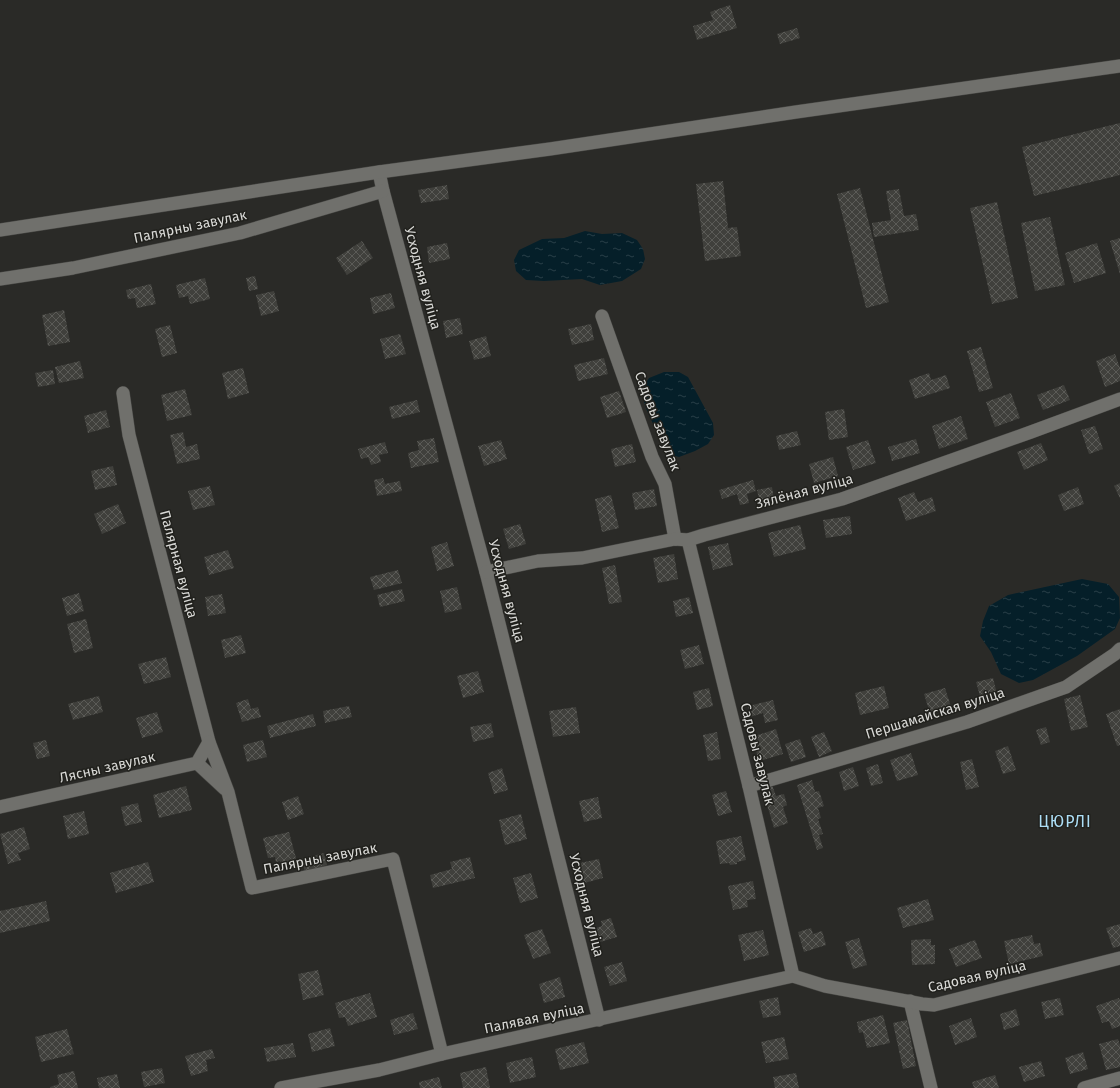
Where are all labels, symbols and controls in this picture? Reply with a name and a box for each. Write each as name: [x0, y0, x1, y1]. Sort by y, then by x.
street label: Палярны завулак: [132, 206, 249, 247]
street label: Усходняя вуліца: [401, 225, 444, 331]
street label: Садовы завулак: [631, 369, 685, 474]
street label: Зялёная вуліца: [753, 470, 855, 513]
street label: Палярная вуліца: [156, 508, 201, 620]
street label: Усходняя вуліца: [485, 538, 528, 644]
street label: Першамайская вуліца: [864, 684, 1007, 743]
street label: Садовы завулак: [737, 701, 779, 808]
street label: Лясны завулак: [58, 748, 157, 787]
district label: ЦЮРЛІ: [1038, 812, 1092, 831]
street label: Палярны завулак: [262, 839, 379, 878]
street label: Усходняя вуліца: [565, 852, 608, 959]
street label: Садовая вуліца: [926, 957, 1028, 996]
street label: Палявая вуліца: [482, 1000, 586, 1037]

